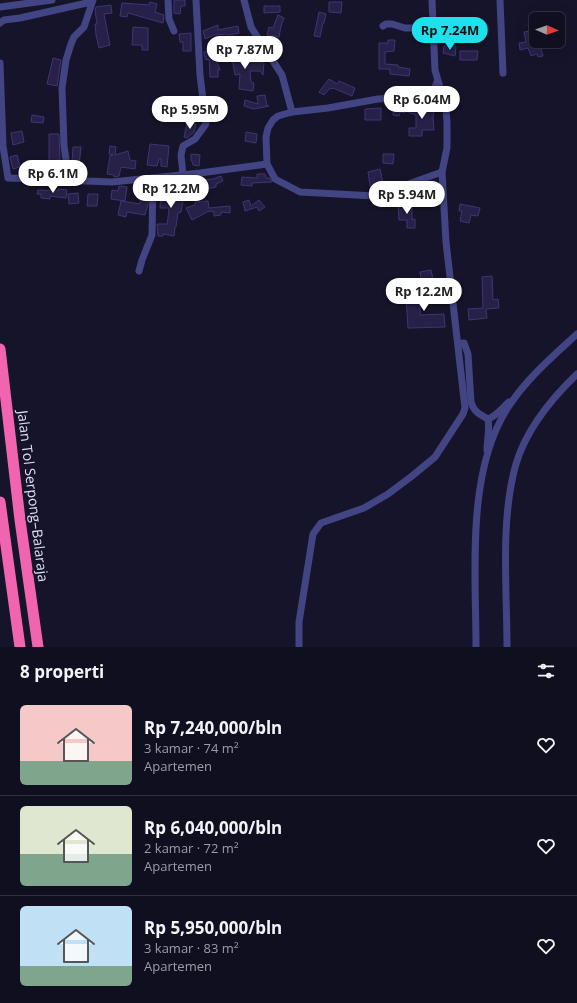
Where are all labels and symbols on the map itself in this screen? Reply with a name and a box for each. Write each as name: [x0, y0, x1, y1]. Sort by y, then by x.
north arrow: [529, 12, 565, 48]
pin: Rp 7.24M: [409, 17, 491, 51]
pin: Rp 7.87M: [204, 36, 286, 70]
pin: Rp 6.04M: [381, 86, 463, 120]
pin: Rp 5.95M: [149, 96, 231, 130]
pin: Rp 6.1M: [16, 160, 90, 194]
pin: Rp 12.2M: [130, 175, 212, 209]
pin: Rp 5.94M: [366, 181, 448, 215]
pin: Rp 12.2M: [383, 278, 465, 312]
street label: Jalan Tol Serpong–Balaraja: [13, 407, 53, 583]

